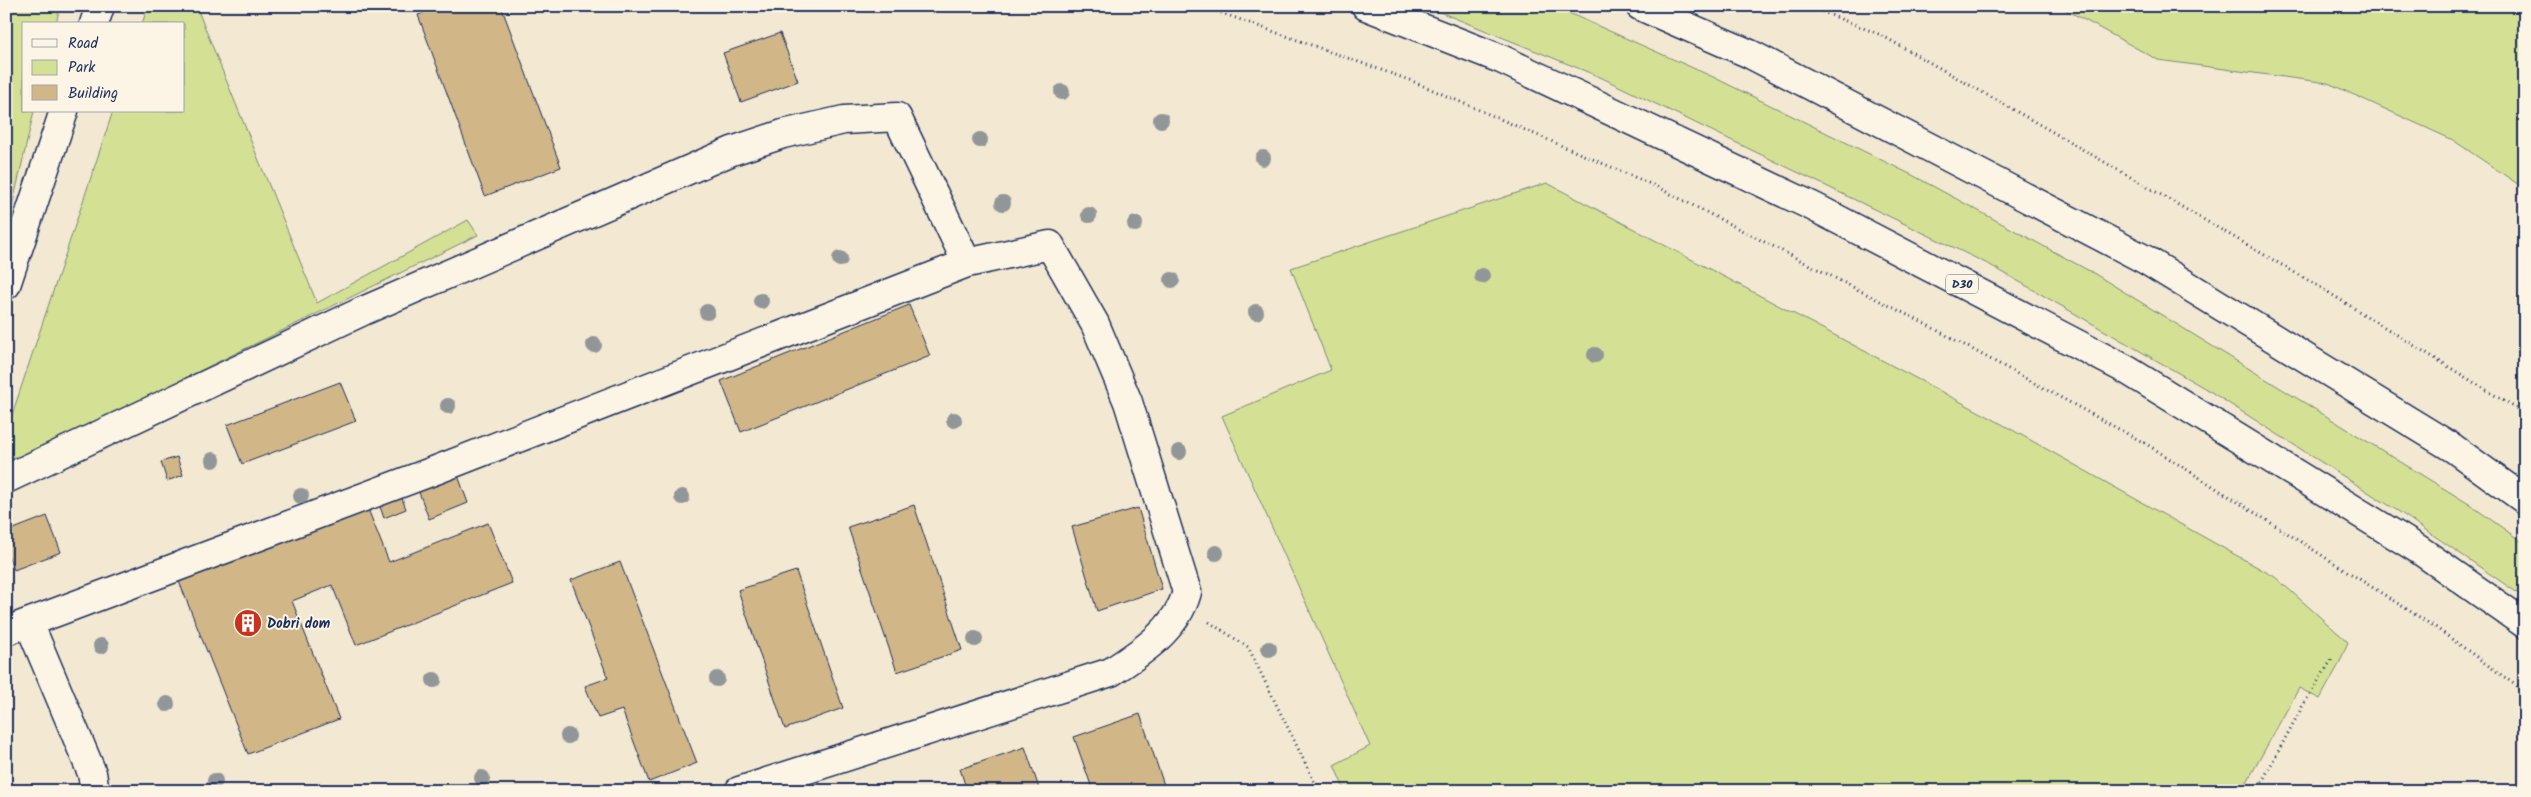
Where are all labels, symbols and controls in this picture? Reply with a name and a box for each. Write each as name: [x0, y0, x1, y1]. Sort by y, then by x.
legend: [22, 22, 185, 112]
text: Road: [68, 32, 99, 56]
text: Park: [68, 56, 96, 80]
text: Building: [68, 82, 118, 106]
road number: D30: [1946, 274, 1978, 294]
building icon: Dobri dom: [233, 608, 263, 638]
place label: Dobri dom: [267, 613, 331, 635]

